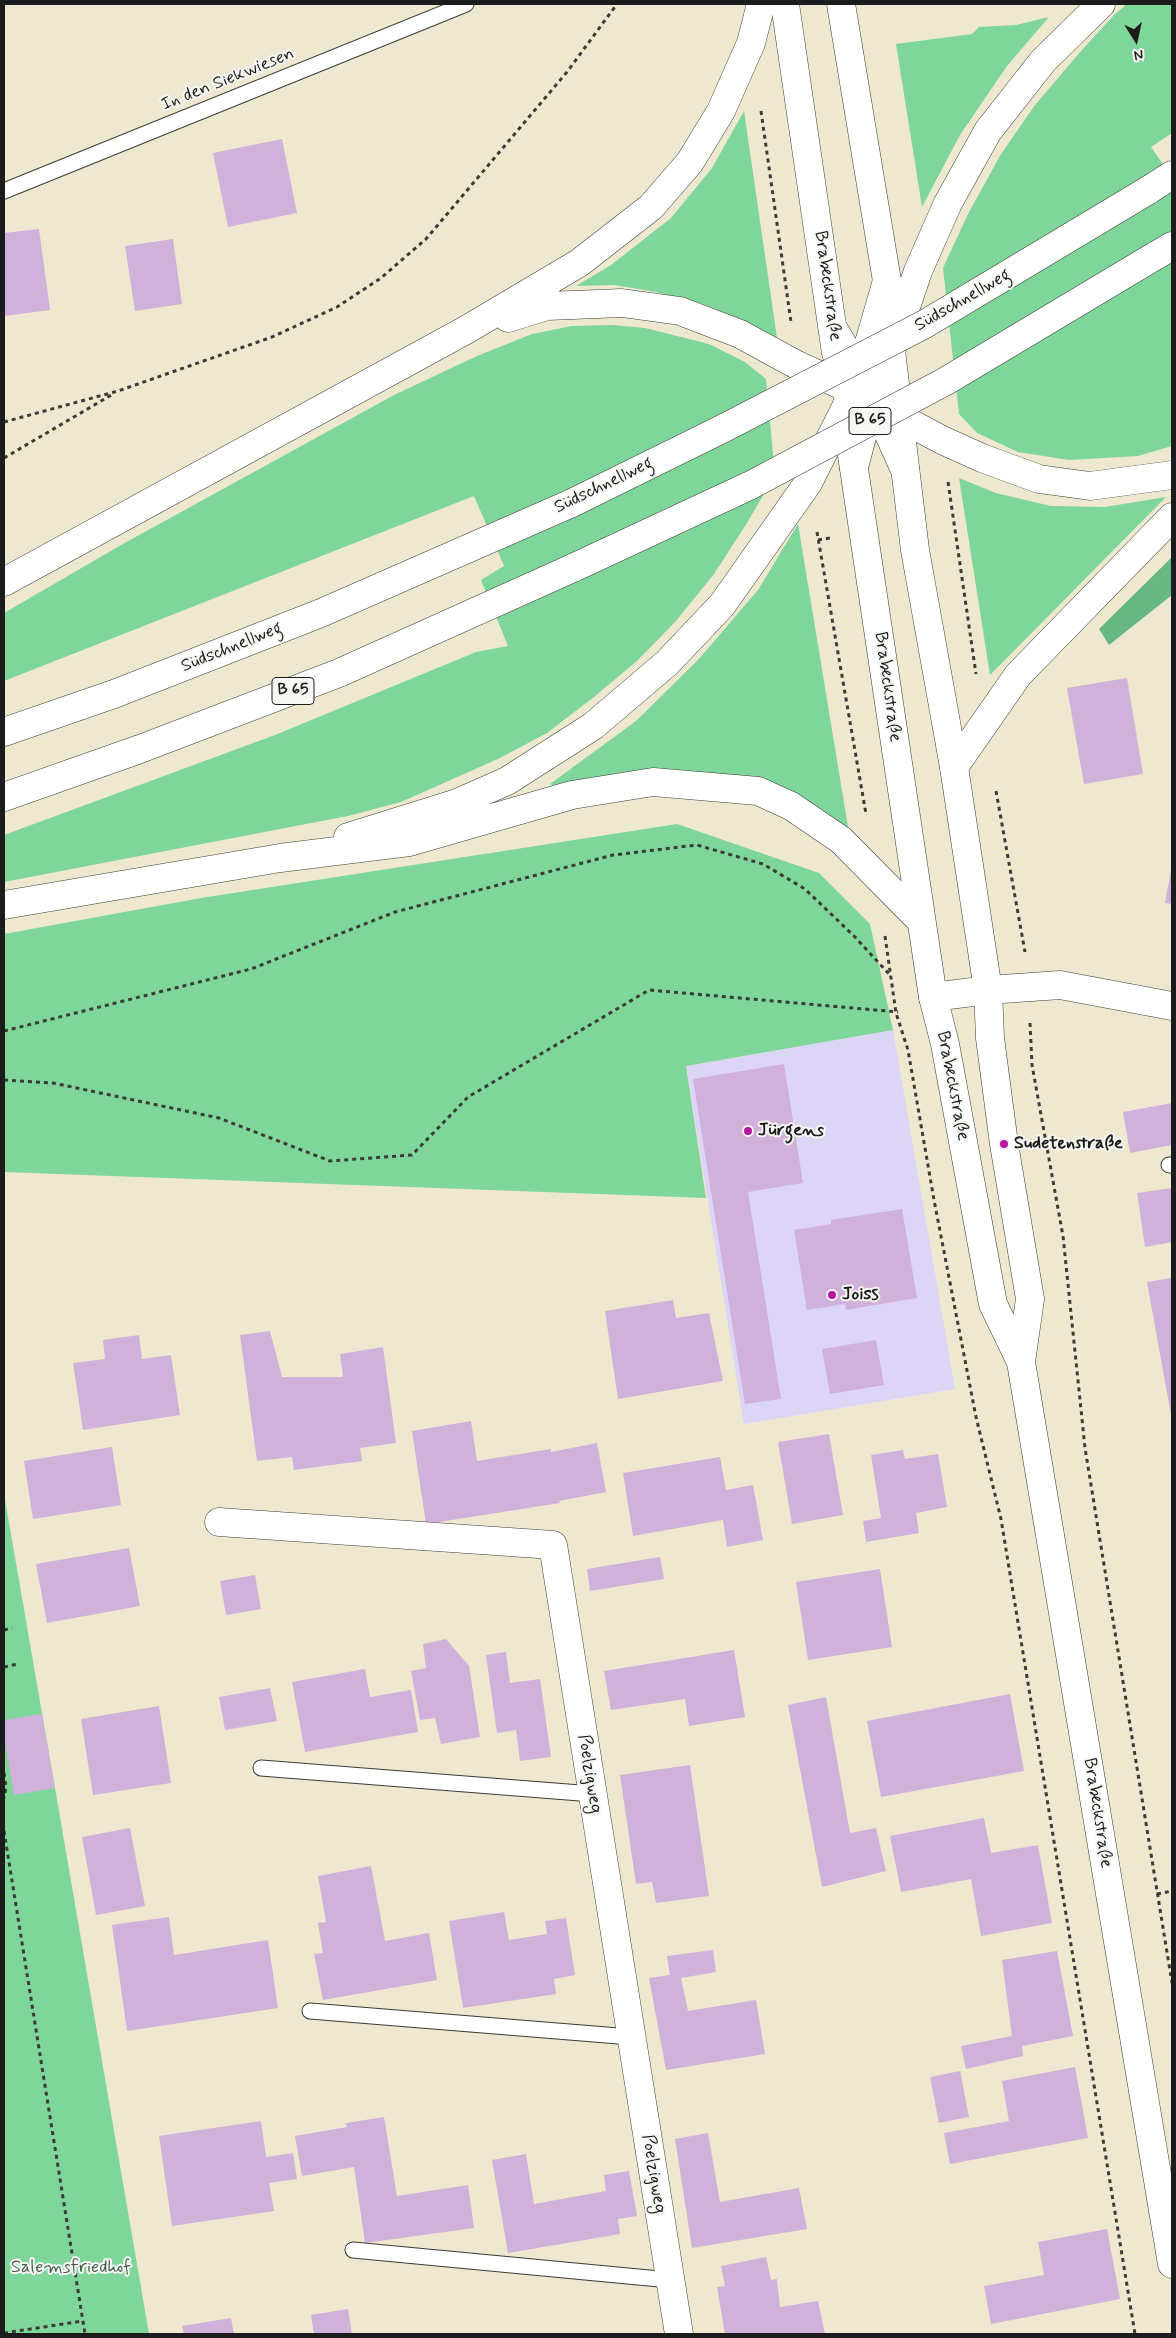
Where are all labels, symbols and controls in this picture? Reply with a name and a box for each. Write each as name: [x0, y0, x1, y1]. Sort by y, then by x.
north arrow: [1111, 15, 1161, 65]
street label: In den Siekwiesen: [158, 44, 298, 116]
text: N: [1132, 45, 1145, 64]
street label: Brabeckstraße: [809, 230, 845, 342]
street label: Südschnellweg: [911, 265, 1015, 337]
road number: B 65: [849, 408, 891, 434]
street label: Südschnellweg: [551, 453, 657, 519]
street label: Südschnellweg: [178, 618, 286, 678]
street label: Brabeckstraße: [869, 631, 905, 743]
road number: B 65: [272, 678, 314, 704]
street label: Brabeckstraße: [931, 1029, 973, 1143]
place label: Jürgens: [758, 1120, 824, 1142]
marker: Jürgens: [742, 1125, 754, 1137]
place label: Sudetenstraße: [1014, 1133, 1123, 1155]
marker: Sudetenstraße: [998, 1138, 1010, 1150]
place label: Joiss: [842, 1284, 879, 1306]
marker: Joiss: [826, 1289, 838, 1301]
street label: Poelzigweg: [572, 1733, 606, 1815]
street label: Brabeckstraße: [1078, 1757, 1116, 1869]
street label: Poelzigweg: [636, 2133, 670, 2215]
park label: Salemsfriedhof: [11, 2257, 131, 2279]

